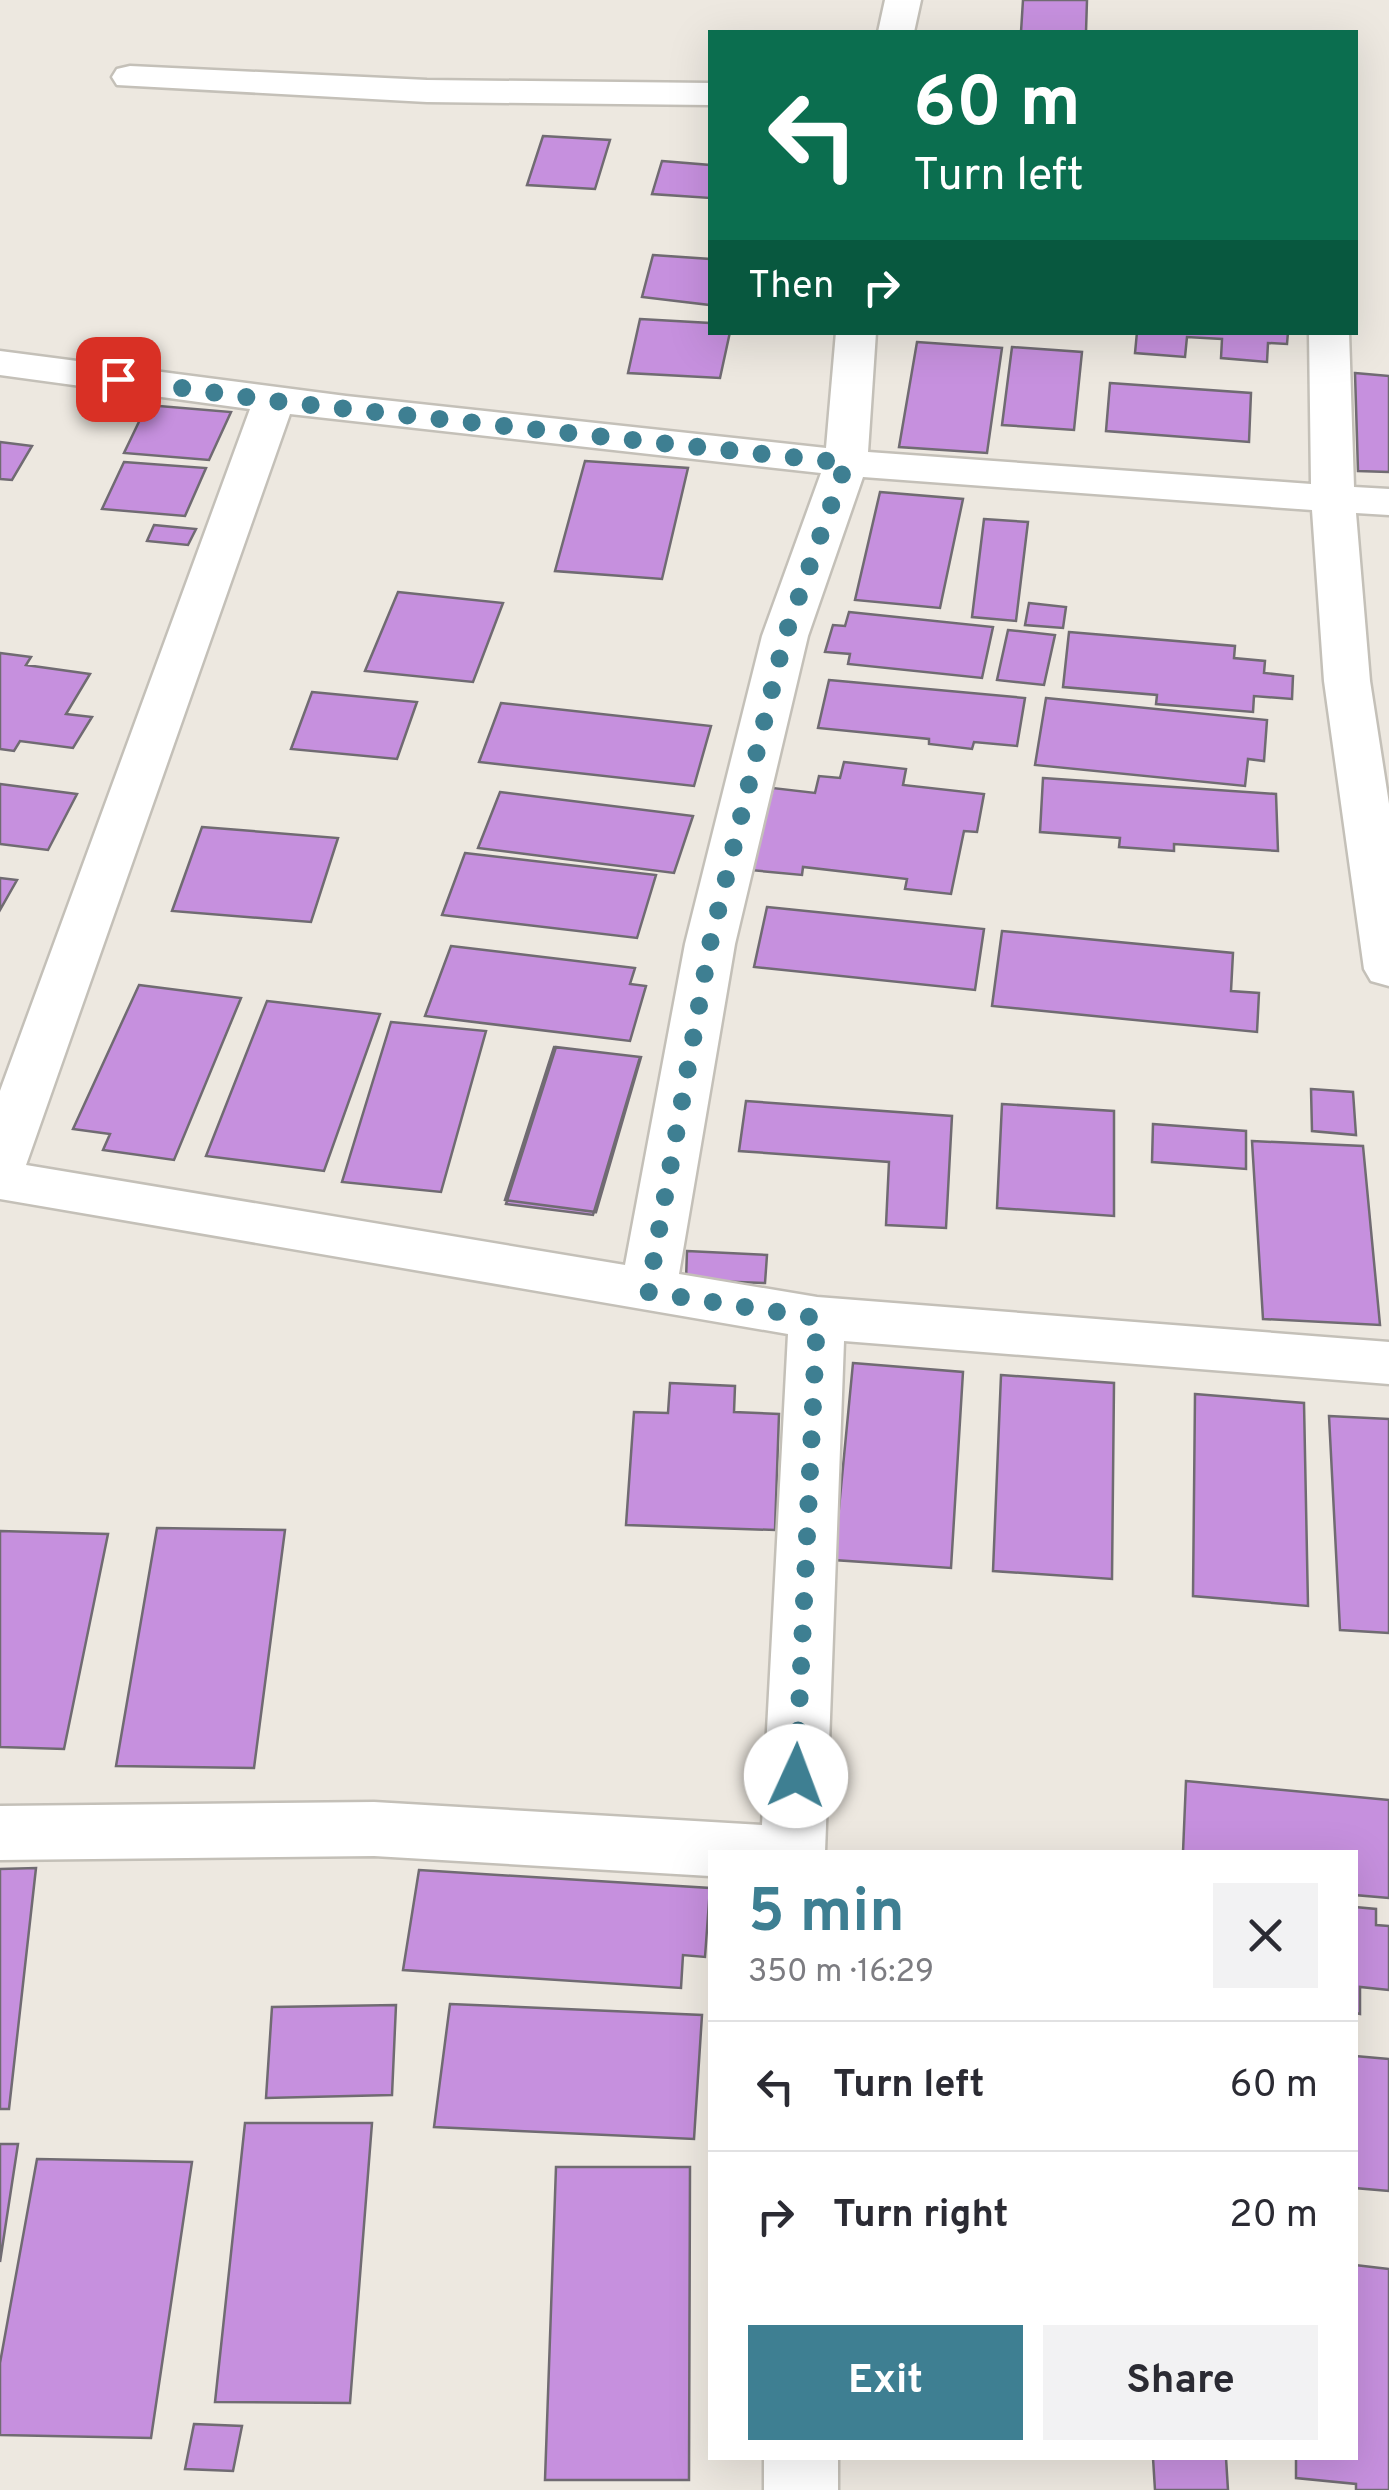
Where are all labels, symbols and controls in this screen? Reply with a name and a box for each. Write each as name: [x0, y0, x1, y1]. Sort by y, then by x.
text: 60 m: [913, 62, 1081, 151]
icon: left: [748, 70, 878, 200]
text: Turn left: [913, 149, 1084, 206]
icon: right: [854, 260, 909, 315]
text: Then: [748, 263, 834, 312]
pin: [76, 337, 161, 422]
icon: arrive: [91, 352, 146, 407]
position arrow: [744, 1724, 848, 1828]
text: 5 min: [748, 1877, 905, 1953]
button: close: [1213, 1883, 1318, 1988]
text: 350 m · 16:29: [748, 1953, 934, 1993]
icon: left: [748, 2059, 803, 2114]
text: Turn left: [833, 2062, 985, 2111]
text: 60 m: [1230, 2062, 1318, 2111]
icon: right: [748, 2189, 803, 2244]
text: Turn right: [833, 2192, 1008, 2241]
text: 20 m: [1229, 2192, 1318, 2241]
button: Exit: [748, 2325, 1023, 2440]
button: Share: [1043, 2325, 1318, 2440]

